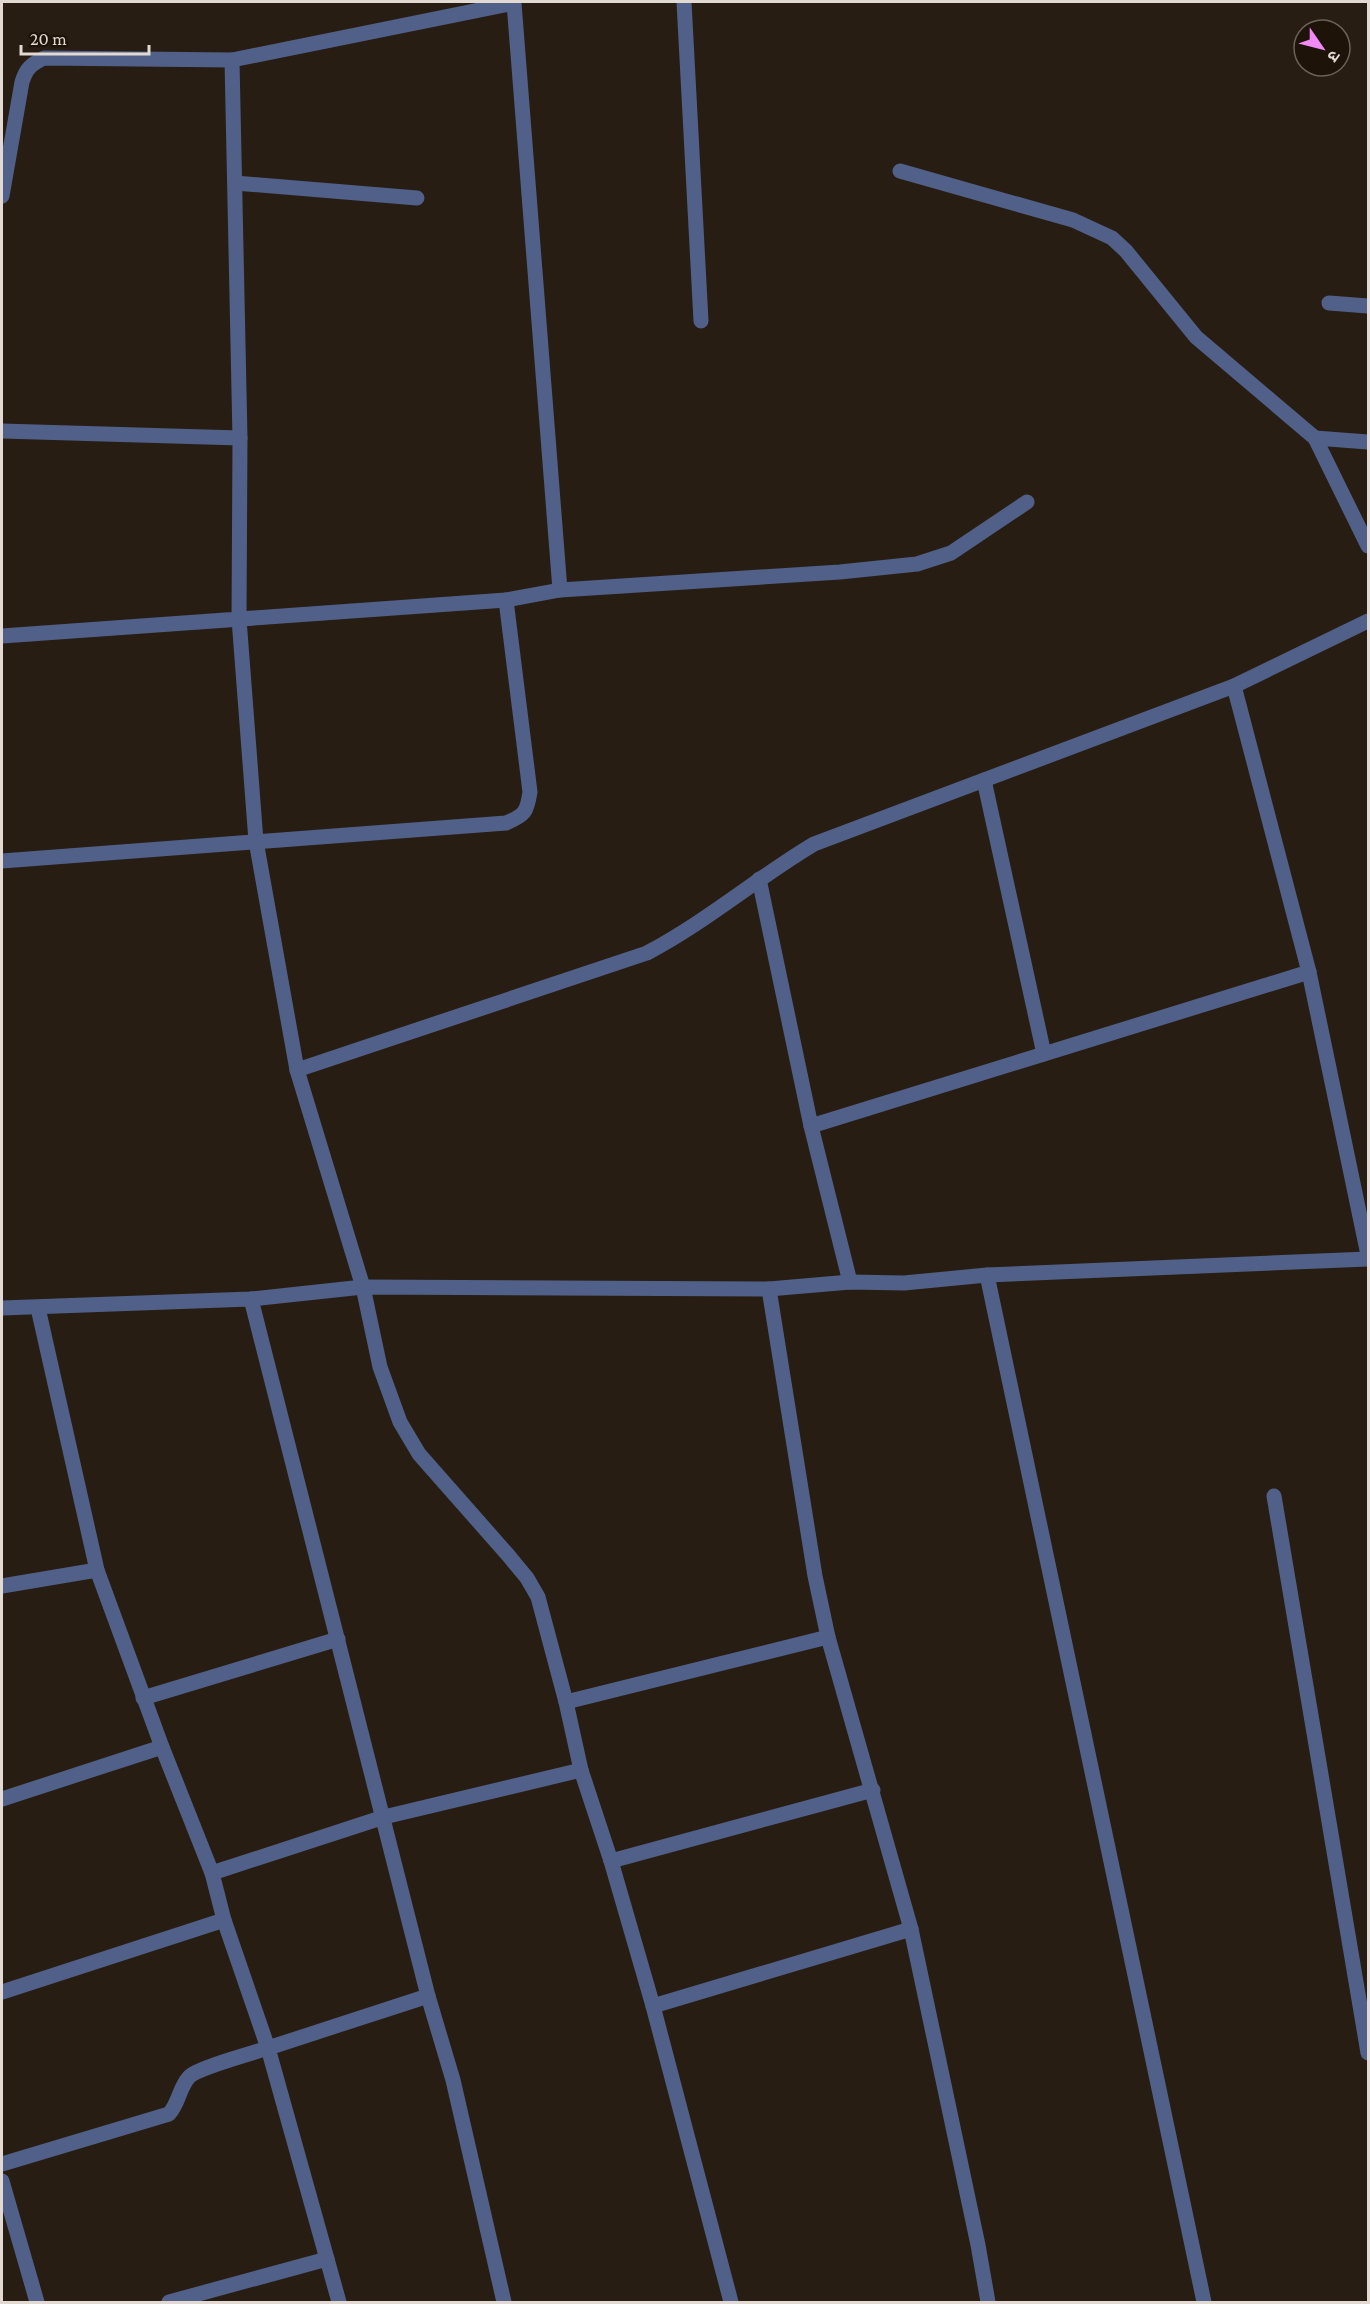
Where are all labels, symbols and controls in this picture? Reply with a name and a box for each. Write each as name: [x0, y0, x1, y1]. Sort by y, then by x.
scale bar: [21, 18, 148, 56]
north arrow: [1292, 18, 1352, 78]
text: 20 m: [30, 29, 67, 49]
text: उ: [1324, 48, 1344, 66]

